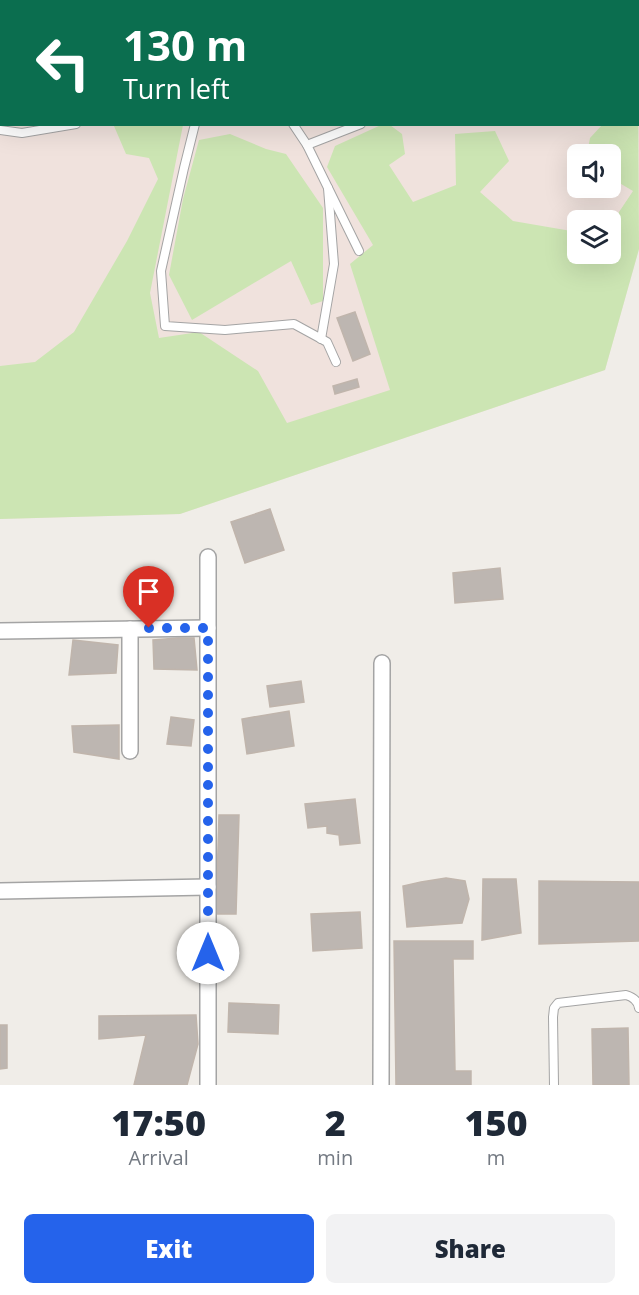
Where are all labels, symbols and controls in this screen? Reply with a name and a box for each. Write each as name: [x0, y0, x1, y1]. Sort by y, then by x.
text: 130 m: [123, 16, 247, 73]
icon: left: [24, 24, 102, 102]
text: Turn left: [123, 70, 230, 107]
map controls: [567, 144, 621, 264]
button: sound: [567, 144, 621, 198]
button: layers: [567, 210, 621, 264]
pin: [123, 566, 174, 628]
icon: arrive: [132, 575, 165, 608]
position arrow: [176, 921, 240, 985]
text: 17:50: [111, 1098, 206, 1147]
text: 2: [325, 1098, 346, 1147]
text: 150: [464, 1098, 528, 1147]
text: Arrival: [129, 1144, 189, 1171]
text: min: [317, 1144, 353, 1171]
text: m: [487, 1144, 505, 1171]
button: Exit: [24, 1214, 314, 1283]
button: Share: [326, 1214, 615, 1283]

